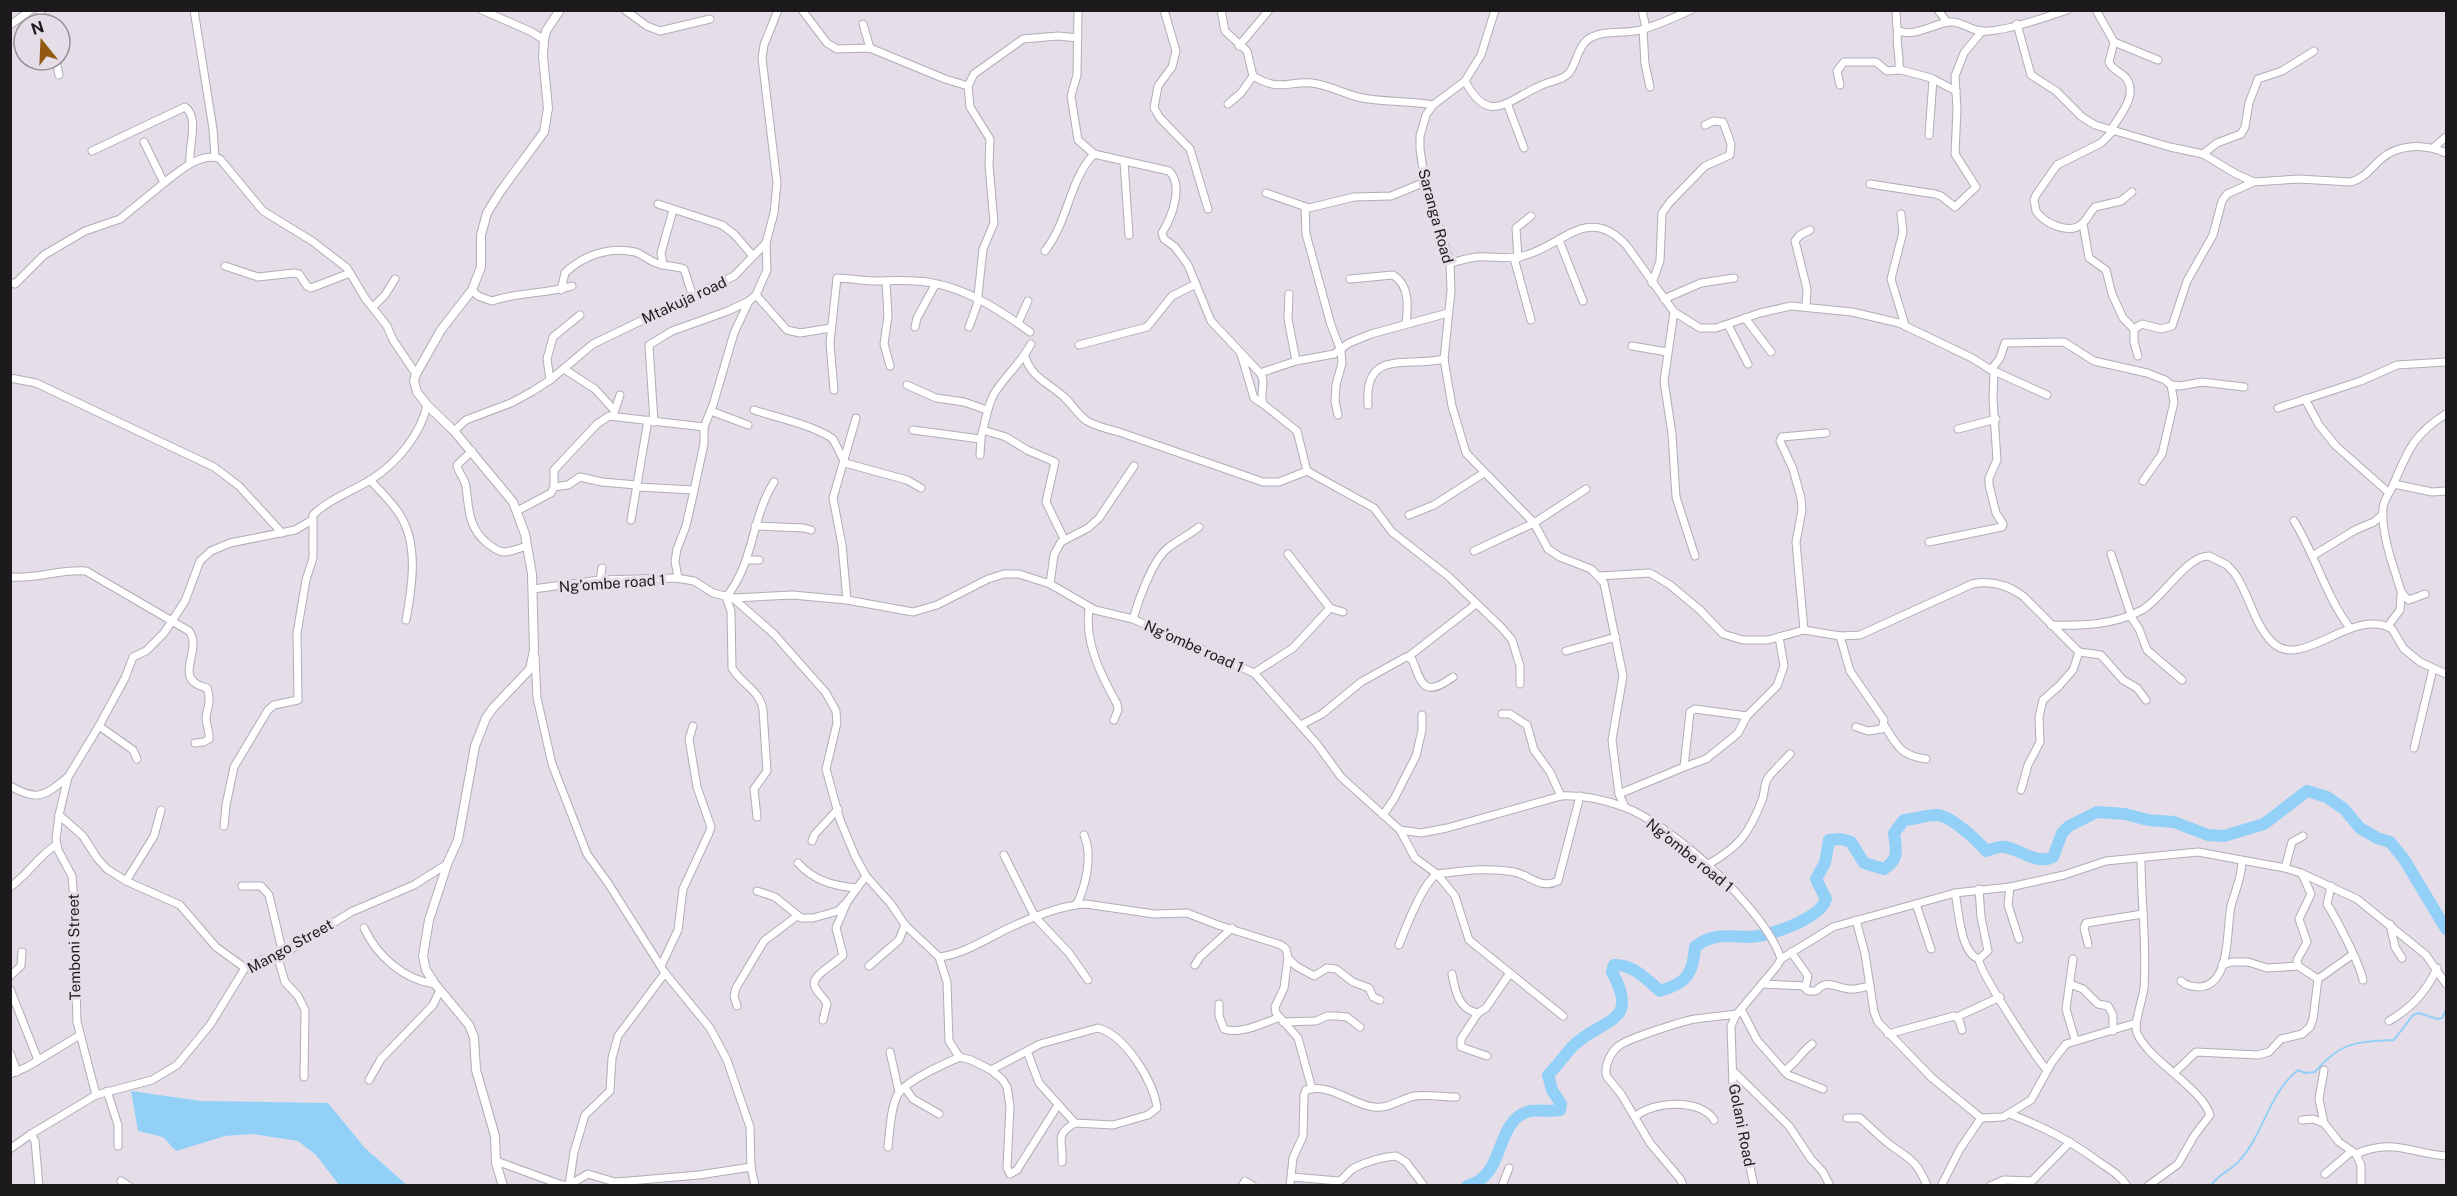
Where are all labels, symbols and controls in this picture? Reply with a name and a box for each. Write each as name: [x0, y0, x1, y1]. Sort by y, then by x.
north arrow: [12, 12, 72, 72]
text: N: [29, 17, 46, 39]
street label: Saranga Road: [1415, 167, 1457, 265]
street label: Mtakuja road: [639, 273, 729, 327]
street label: Ng’ombe road 1: [558, 571, 666, 595]
street label: Ng’ombe road 1: [1142, 617, 1246, 675]
street label: Ng’ombe road 1: [1643, 815, 1737, 895]
street label: Temboni Street: [65, 893, 83, 1000]
street label: Mango Street: [244, 915, 336, 976]
street label: Golani Road: [1726, 1082, 1758, 1168]

